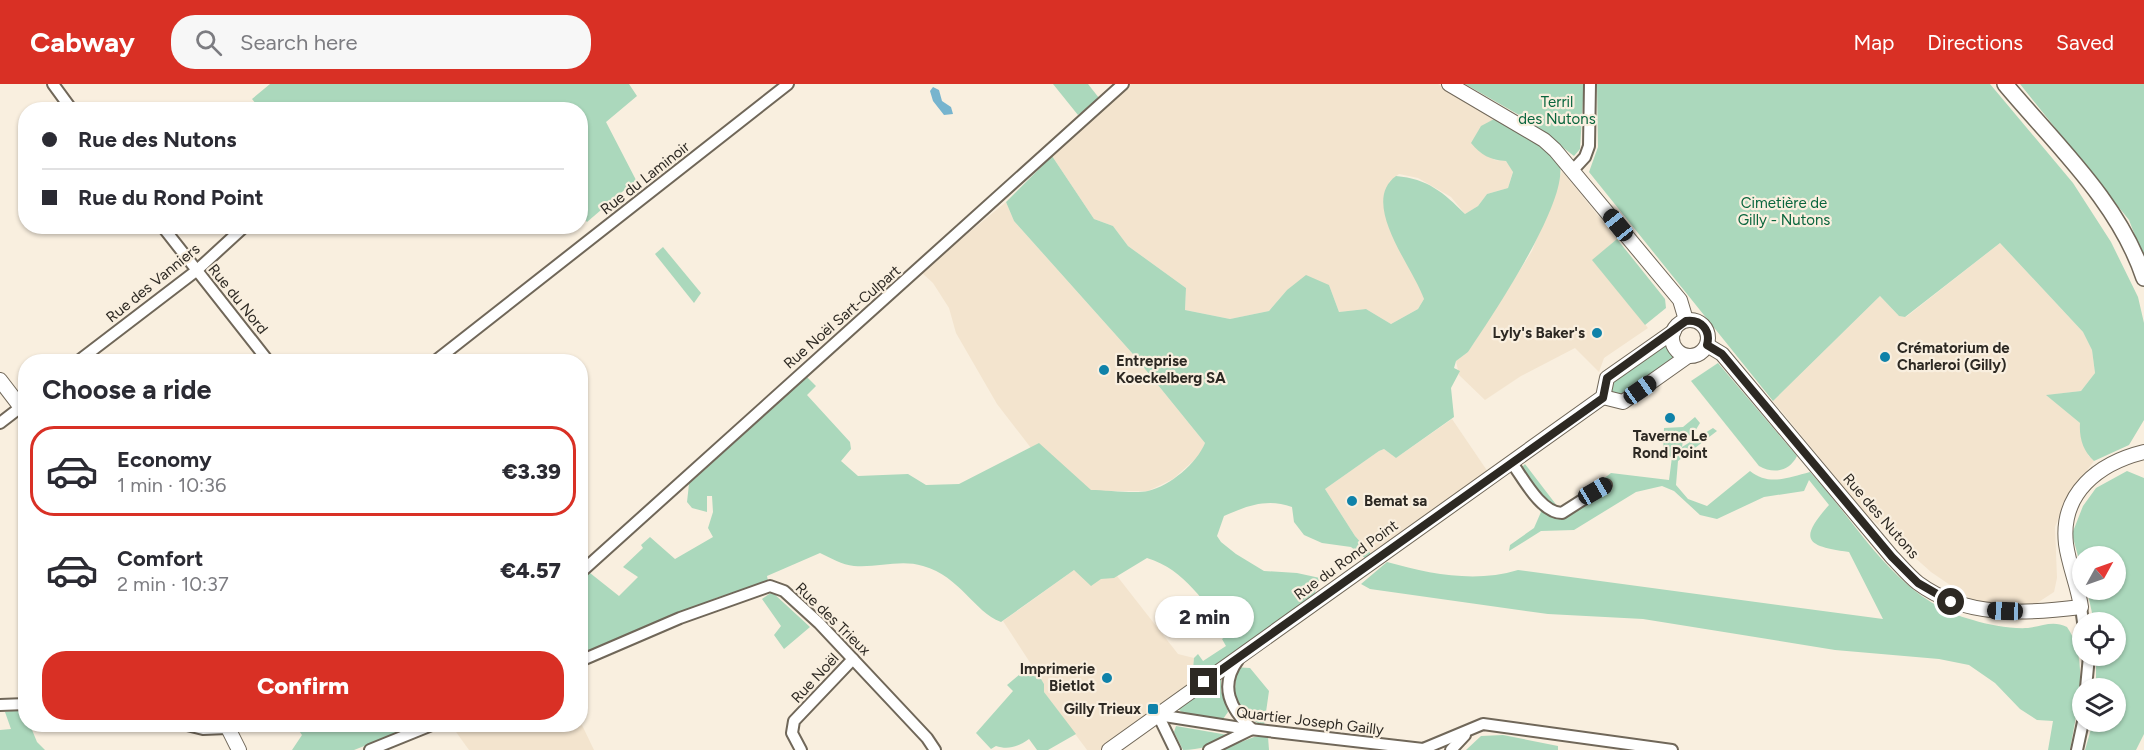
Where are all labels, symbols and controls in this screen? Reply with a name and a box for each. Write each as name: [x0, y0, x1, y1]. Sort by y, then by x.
search box: [171, 15, 591, 69]
text: Cabway: [30, 25, 135, 59]
icon: search: [192, 26, 225, 59]
text: Search here: [240, 29, 357, 56]
text: Map: [1853, 30, 1894, 55]
text: Directions: [1927, 30, 2023, 55]
text: Saved: [2056, 30, 2114, 55]
park label: Terril des Nutons: [1518, 93, 1596, 128]
text: Rue des Nutons: [78, 126, 237, 153]
street label: Rue du Laminoir: [597, 138, 693, 218]
text: Rue du Rond Point: [78, 184, 264, 211]
park label: Cimetière de Gilly - Nutons: [1738, 194, 1830, 229]
car: [1600, 205, 1636, 245]
street label: Rue des Vanniers: [103, 240, 203, 326]
street label: Rue du Nord: [204, 260, 272, 338]
street label: Rue Noël Sart-Culpart: [780, 261, 904, 373]
place label: Lyly's Baker's: [1492, 324, 1585, 342]
marker: Lyly's Baker's: [1590, 326, 1604, 340]
place label: Crématorium de Charleroi (Gilly): [1897, 339, 2010, 374]
marker: Crématorium de Charleroi (Gilly): [1878, 350, 1892, 364]
place label: Entreprise Koeckelberg SA: [1116, 352, 1226, 387]
marker: Entreprise Koeckelberg SA: [1097, 363, 1111, 377]
car: [1620, 372, 1660, 408]
text: Choose a ride: [42, 373, 211, 406]
marker: Taverne Le Rond Point: [1663, 411, 1677, 425]
place label: Taverne Le Rond Point: [1632, 427, 1708, 462]
icon: car: [45, 444, 99, 498]
text: Economy: [117, 446, 212, 473]
text: €3.39: [502, 458, 561, 485]
street label: Rue des Nutons: [1839, 470, 1923, 562]
text: 1 min · 10:36: [117, 473, 226, 497]
car: [1575, 474, 1615, 508]
place label: Bemat sa: [1364, 492, 1427, 510]
marker: Bemat sa: [1345, 494, 1359, 508]
street label: Rue du Rond Point: [1290, 516, 1402, 604]
icon: car: [45, 543, 99, 597]
text: Comfort: [117, 545, 203, 572]
north arrow: [2072, 546, 2126, 600]
map controls: [2072, 546, 2126, 732]
text: €4.57: [500, 557, 561, 584]
text: 2 min · 10:37: [117, 572, 229, 596]
street label: Rue des Trieux: [792, 579, 874, 659]
route start: [1937, 588, 1964, 615]
callout: 2 min: [1154, 595, 1254, 637]
car: [1987, 601, 2023, 621]
text: 2 min: [1179, 605, 1230, 629]
button: locate: [2072, 612, 2126, 666]
street label: Rue Noël: [787, 649, 843, 707]
button: Confirm: [42, 651, 564, 720]
place label: Imprimerie Bietlot: [1020, 660, 1096, 695]
route end: [1190, 668, 1217, 695]
marker: Imprimerie Bietlot: [1100, 671, 1114, 685]
button: layers: [2072, 678, 2126, 732]
place label: Gilly Trieux: [1064, 700, 1141, 718]
marker: Gilly Trieux: [1146, 702, 1160, 716]
street label: Quartier Joseph Gailly: [1235, 703, 1385, 739]

